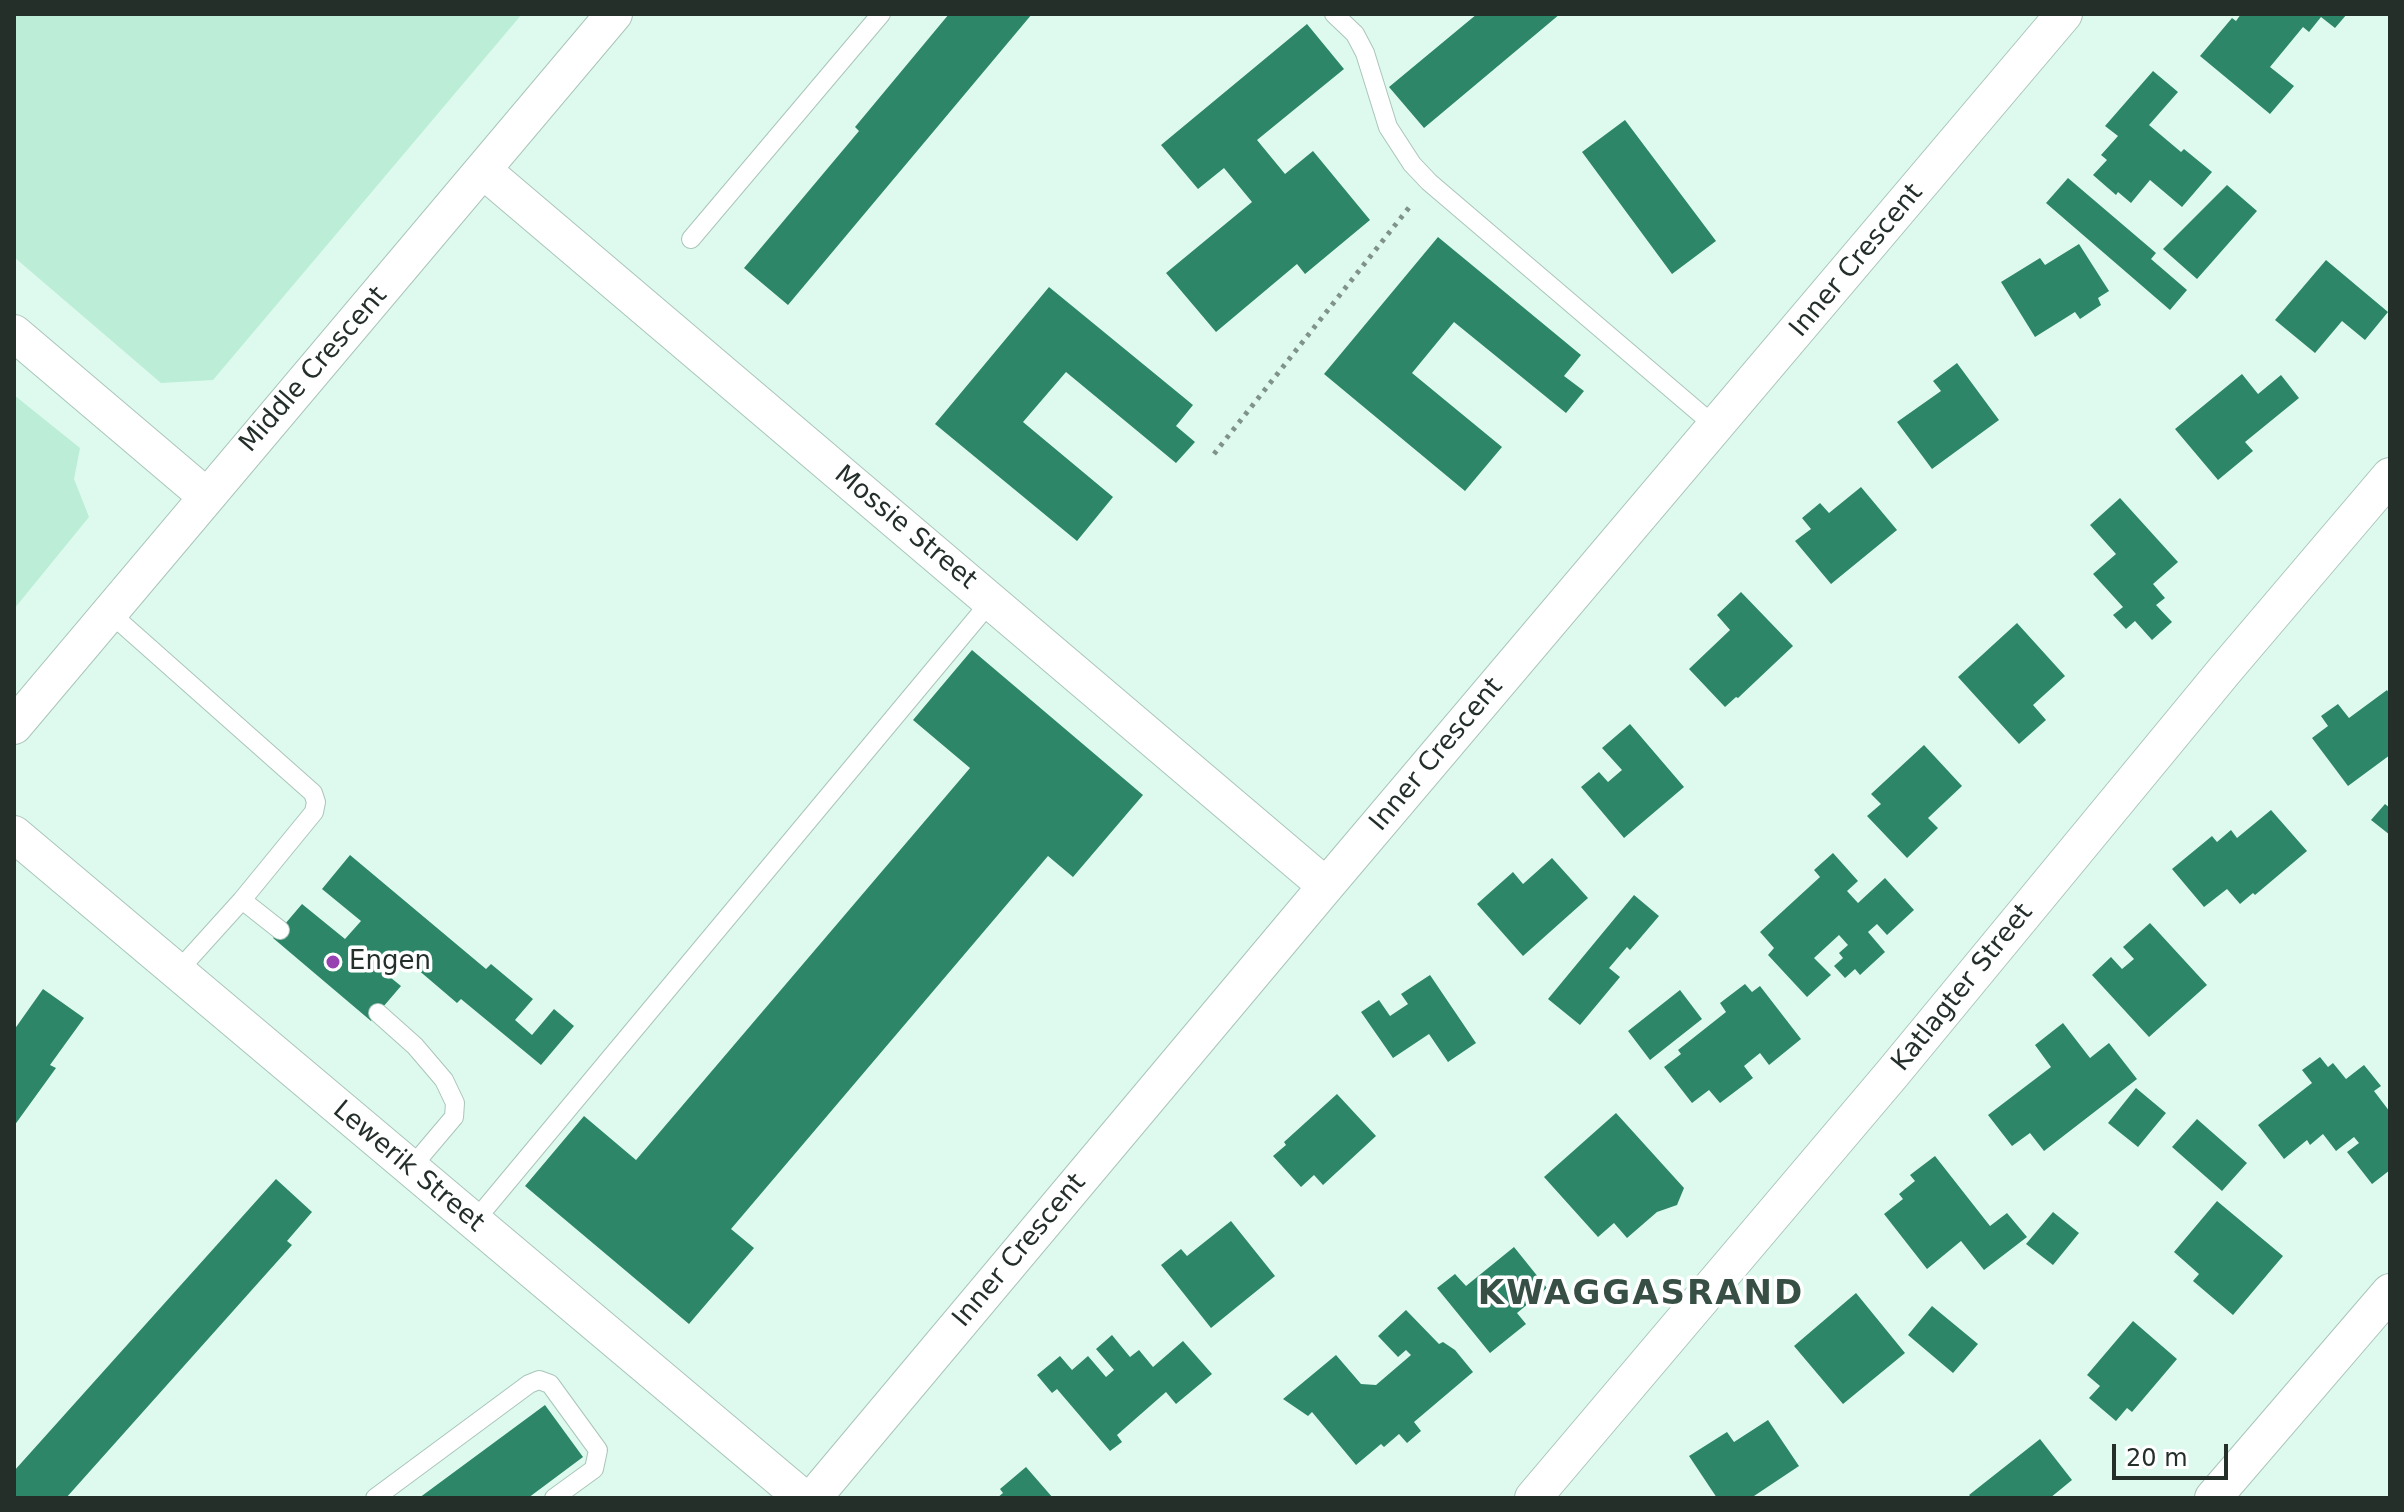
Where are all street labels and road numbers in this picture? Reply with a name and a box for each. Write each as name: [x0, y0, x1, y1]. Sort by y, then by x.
street label: Inner Crescent: [1784, 178, 1930, 344]
street label: Middle Crescent: [234, 281, 394, 459]
street label: Mossie Street: [828, 460, 982, 596]
street label: Inner Crescent: [1364, 672, 1510, 838]
street label: Katlagter Street: [1886, 898, 2040, 1078]
street label: Lewerik Street: [326, 1095, 490, 1239]
street label: Inner Crescent: [947, 1168, 1093, 1334]

